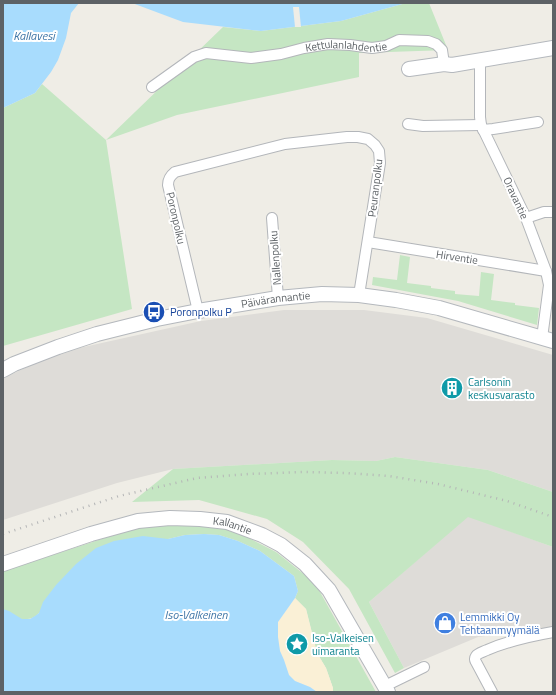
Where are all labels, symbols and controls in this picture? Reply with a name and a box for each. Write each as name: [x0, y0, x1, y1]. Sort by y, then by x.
water label: Kallavesi: [13, 26, 56, 45]
street label: Kettulanlahdentie: [304, 36, 388, 56]
street label: Peuranpolku: [364, 158, 387, 218]
street label: Oravantie: [499, 174, 533, 222]
street label: Poronpolku: [162, 190, 190, 246]
street label: Nallenpolku: [265, 230, 285, 286]
street label: Hirventie: [435, 246, 479, 268]
street label: Päivärannantie: [240, 287, 311, 312]
bus stop icon: Poronpolku P: [141, 299, 167, 325]
place label: Poronpolku P: [170, 304, 232, 320]
place label: Carlsonin keskusvarasto: [468, 374, 535, 403]
building icon: Carlsonin keskusvarasto: [439, 375, 465, 401]
street label: Kallantie: [212, 512, 255, 539]
water label: Iso-Valkeinen: [165, 605, 228, 624]
place label: Lemmikki Oy Tehtaanmyymälä: [460, 609, 540, 638]
shop icon: Lemmikki Oy Tehtaanmyymälä: [432, 610, 458, 636]
place label: Iso-Valkeisen uimaranta: [312, 630, 374, 659]
place icon: Iso-Valkeisen uimaranta: [284, 631, 310, 657]

